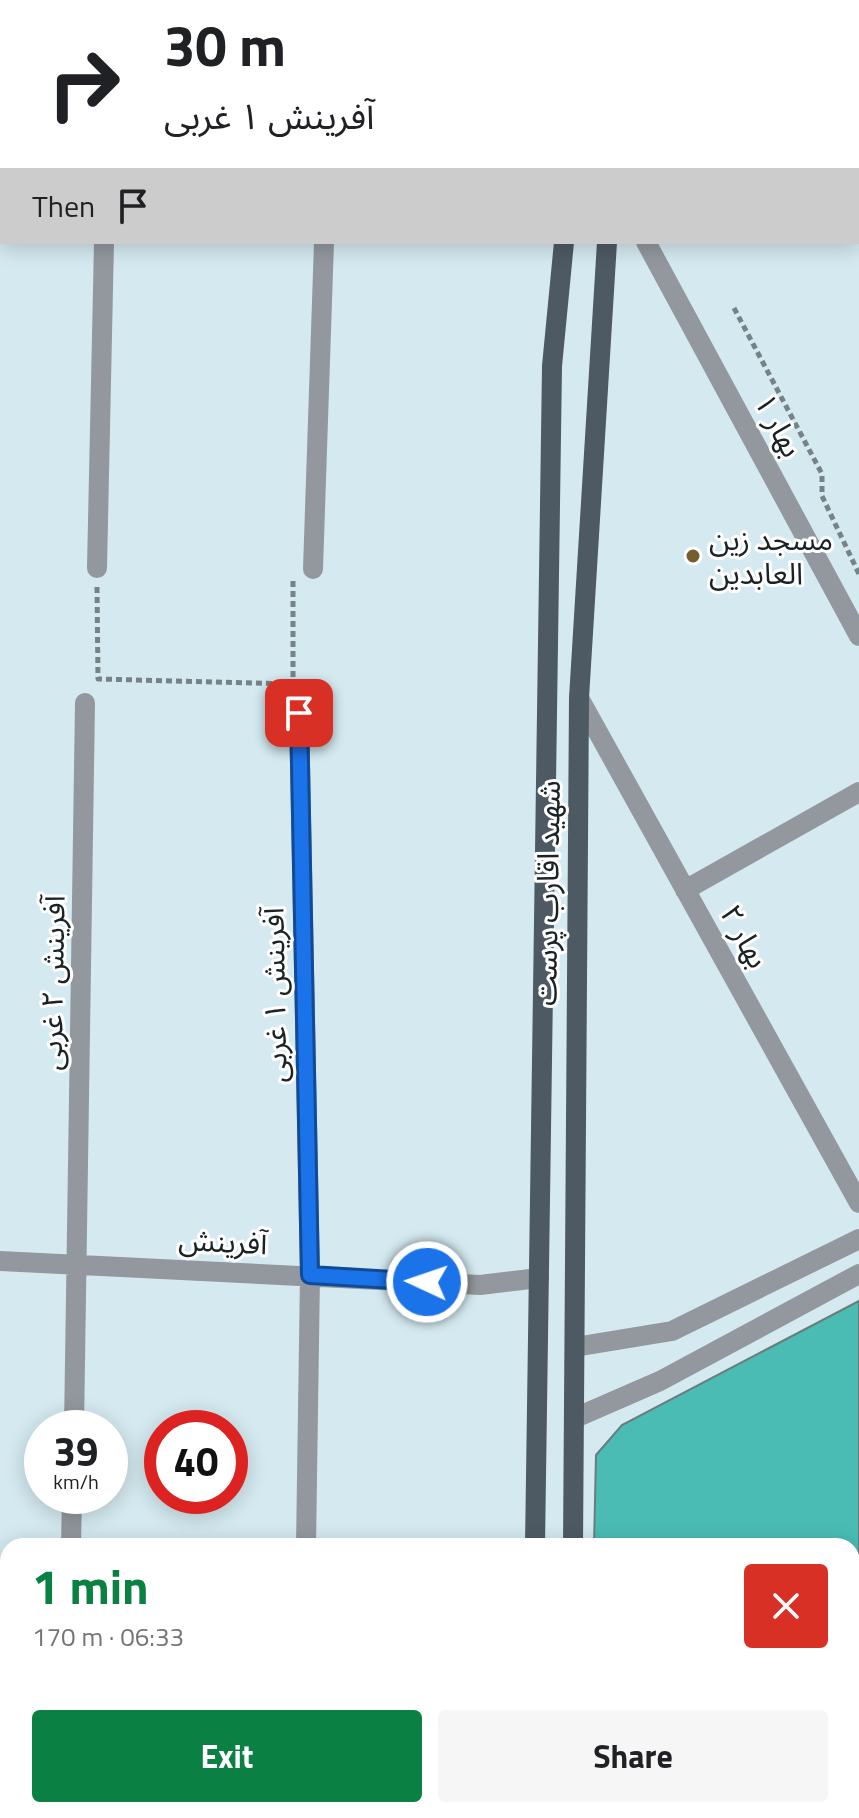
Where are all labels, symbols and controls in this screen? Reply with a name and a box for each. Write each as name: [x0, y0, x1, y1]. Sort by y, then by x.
text: 30 m: [164, 3, 286, 88]
icon: right: [32, 32, 136, 136]
text: آفرینش ۱ غربی: [164, 88, 374, 143]
text: Then: [32, 183, 95, 229]
icon: arrive: [111, 184, 155, 228]
street label: بهار ۱: [743, 385, 815, 465]
place label: مسجد زین العابدین: [709, 516, 833, 596]
marker: مسجد زین العابدین: [684, 547, 702, 565]
pin: [265, 679, 333, 747]
icon: arrive: [277, 691, 321, 735]
street label: شهید اقارب پرست: [522, 780, 572, 1006]
street label: آفرینش ۲ غربی: [27, 894, 77, 1071]
street label: بهار ۲: [709, 896, 781, 976]
street label: آفرینش ۱ غربی: [249, 906, 299, 1083]
street label: آفرینش: [177, 1216, 270, 1266]
position arrow: [385, 1240, 469, 1324]
speed limit sign: 40: [144, 1410, 248, 1514]
text: 39: [54, 1421, 98, 1482]
text: km/h: [53, 1466, 99, 1497]
text: 1 min: [32, 1550, 149, 1623]
button: close: [744, 1564, 828, 1648]
text: 170 m · 06:33: [32, 1617, 184, 1656]
button: Exit: [32, 1710, 422, 1802]
button: Share: [438, 1710, 828, 1802]

